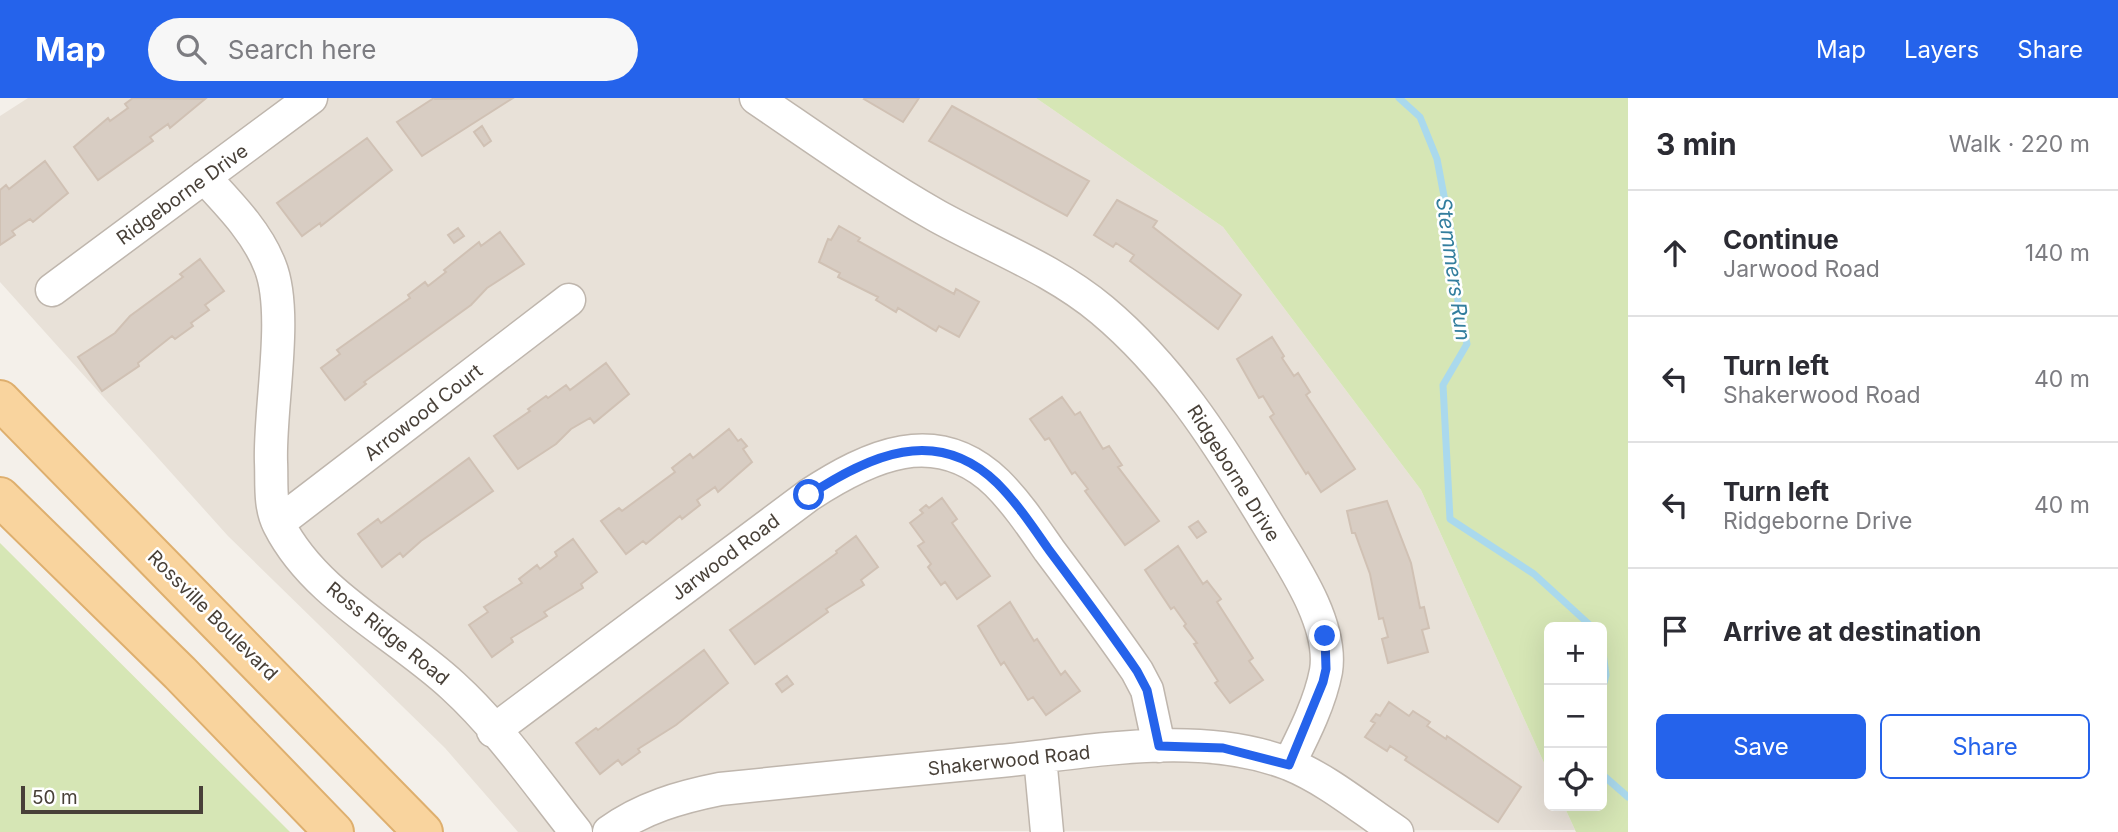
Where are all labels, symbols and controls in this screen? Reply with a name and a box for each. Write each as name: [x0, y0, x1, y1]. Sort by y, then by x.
search box: [148, 18, 638, 81]
text: Map: [35, 29, 106, 69]
icon: search: [172, 30, 210, 68]
text: Search here: [228, 34, 376, 65]
text: Map: [1816, 35, 1866, 64]
text: Layers: [1904, 35, 1979, 64]
text: Share: [2017, 35, 2083, 64]
text: 3 min: [1656, 126, 1737, 162]
text: Walk · 220 m: [1949, 130, 2090, 158]
street label: Ridgeborne Drive: [112, 139, 252, 250]
water label: Stemmers Run: [1431, 196, 1476, 342]
text: Continue: [1723, 224, 1839, 255]
icon: ahead: [1656, 234, 1694, 272]
text: 140 m: [2025, 239, 2090, 267]
text: Jarwood Road: [1723, 255, 1880, 283]
text: Turn left: [1723, 350, 1829, 381]
street label: Arrowood Court: [360, 359, 487, 466]
icon: left: [1656, 360, 1694, 398]
text: 40 m: [2034, 365, 2090, 393]
text: Shakerwood Road: [1723, 381, 1921, 409]
street label: Ridgeborne Drive: [1182, 401, 1285, 546]
text: Turn left: [1723, 476, 1829, 507]
route start: [793, 479, 824, 510]
icon: left: [1656, 486, 1694, 524]
text: 40 m: [2034, 491, 2090, 519]
text: Ridgeborne Drive: [1723, 507, 1912, 535]
street label: Jarwood Road: [667, 509, 784, 606]
street label: Rossville Boulevard: [143, 546, 282, 685]
street label: Ross Ridge Road: [322, 577, 454, 690]
icon: arrive: [1656, 612, 1694, 650]
text: Arrive at destination: [1723, 616, 1982, 647]
route end: [1309, 620, 1340, 651]
map controls: [1544, 622, 1607, 811]
button: +: [1544, 622, 1607, 685]
button: −: [1544, 685, 1607, 748]
button: Save: [1656, 714, 1866, 779]
button: Share: [1880, 714, 2090, 779]
street label: Shakerwood Road: [927, 741, 1091, 780]
button: locate: [1544, 748, 1607, 811]
scale bar: [21, 783, 203, 815]
text: 50 m: [32, 786, 78, 809]

